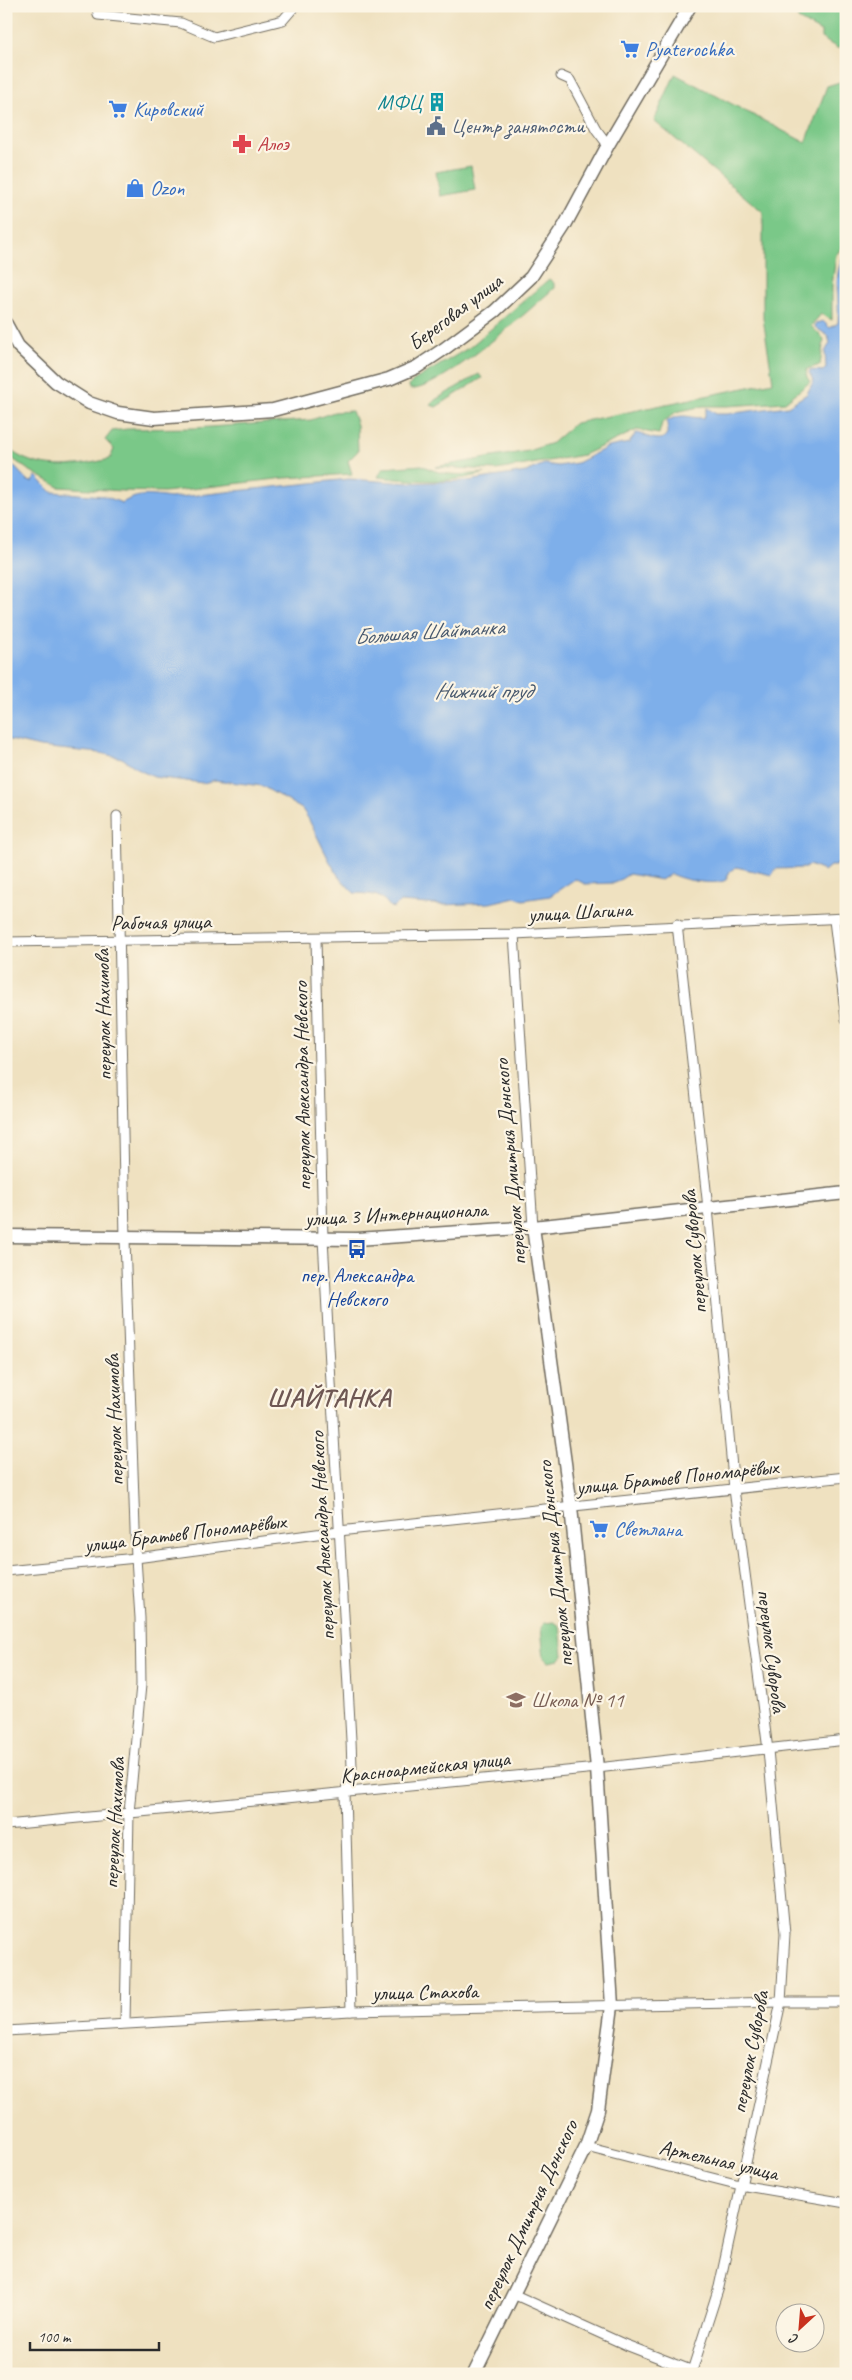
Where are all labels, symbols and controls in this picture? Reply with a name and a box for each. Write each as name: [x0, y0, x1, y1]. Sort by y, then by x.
place label: Pyaterochka: [645, 36, 735, 62]
supermarket icon: Pyaterochka: [619, 38, 641, 60]
place label: МФЦ: [377, 89, 424, 115]
building icon: МФЦ: [426, 91, 448, 113]
place label: Кировский: [133, 96, 204, 122]
supermarket icon: Кировский: [107, 98, 129, 120]
place label: Центр занятости: [451, 113, 586, 140]
public building icon: Центр занятости: [425, 115, 447, 137]
place label: Алоэ: [257, 131, 290, 157]
pharmacy icon: Алоэ: [231, 133, 253, 155]
place label: Ozon: [150, 175, 185, 201]
shop icon: Ozon: [124, 177, 146, 199]
street label: Береговая улица: [403, 267, 509, 356]
water label: Большая Шайтанка: [353, 613, 507, 651]
water label: Нижний пруд: [434, 677, 536, 705]
street label: улица Шагина: [526, 896, 635, 928]
street label: Рабочая улица: [111, 908, 213, 936]
street label: переулок Нахимова: [89, 948, 117, 1081]
street label: переулок Александра Невского: [287, 980, 317, 1191]
street label: переулок Дмитрия Донского: [488, 1056, 532, 1266]
street label: переулок Суворова: [676, 1187, 712, 1315]
street label: улица 3 Интернационала: [302, 1196, 490, 1232]
bus stop icon: пер. Александра Невского: [346, 1238, 368, 1260]
place label: пер. Александра Невского: [301, 1262, 416, 1312]
street label: переулок Нахимова: [99, 1352, 129, 1486]
district label: ШАЙТАНКА: [267, 1381, 392, 1414]
street label: переулок Александра Невского: [303, 1429, 340, 1641]
street label: улица Братьев Пономарёвых: [573, 1453, 781, 1501]
street label: переулок Дмитрия Донского: [531, 1458, 579, 1668]
street label: улица Братьев Пономарёвых: [81, 1508, 289, 1559]
place label: Светлана: [614, 1516, 684, 1542]
supermarket icon: Светлана: [588, 1518, 610, 1540]
street label: переулок Суворова: [752, 1588, 793, 1716]
place label: Школа № 11: [531, 1687, 625, 1713]
school or university icon: Школа № 11: [505, 1689, 527, 1711]
street label: Красноармейская улица: [339, 1745, 513, 1789]
street label: переулок Нахимова: [98, 1755, 131, 1889]
street label: улица Стахова: [370, 1978, 480, 2006]
street label: переулок Суворова: [725, 1987, 775, 2115]
street label: переулок Дмитрия Донского: [472, 2114, 584, 2314]
street label: Артельная улица: [657, 2134, 783, 2187]
north arrow: [774, 2302, 824, 2352]
scale bar: [30, 2320, 159, 2352]
text: 100 m: [38, 2328, 72, 2347]
text: С: [786, 2329, 801, 2348]

